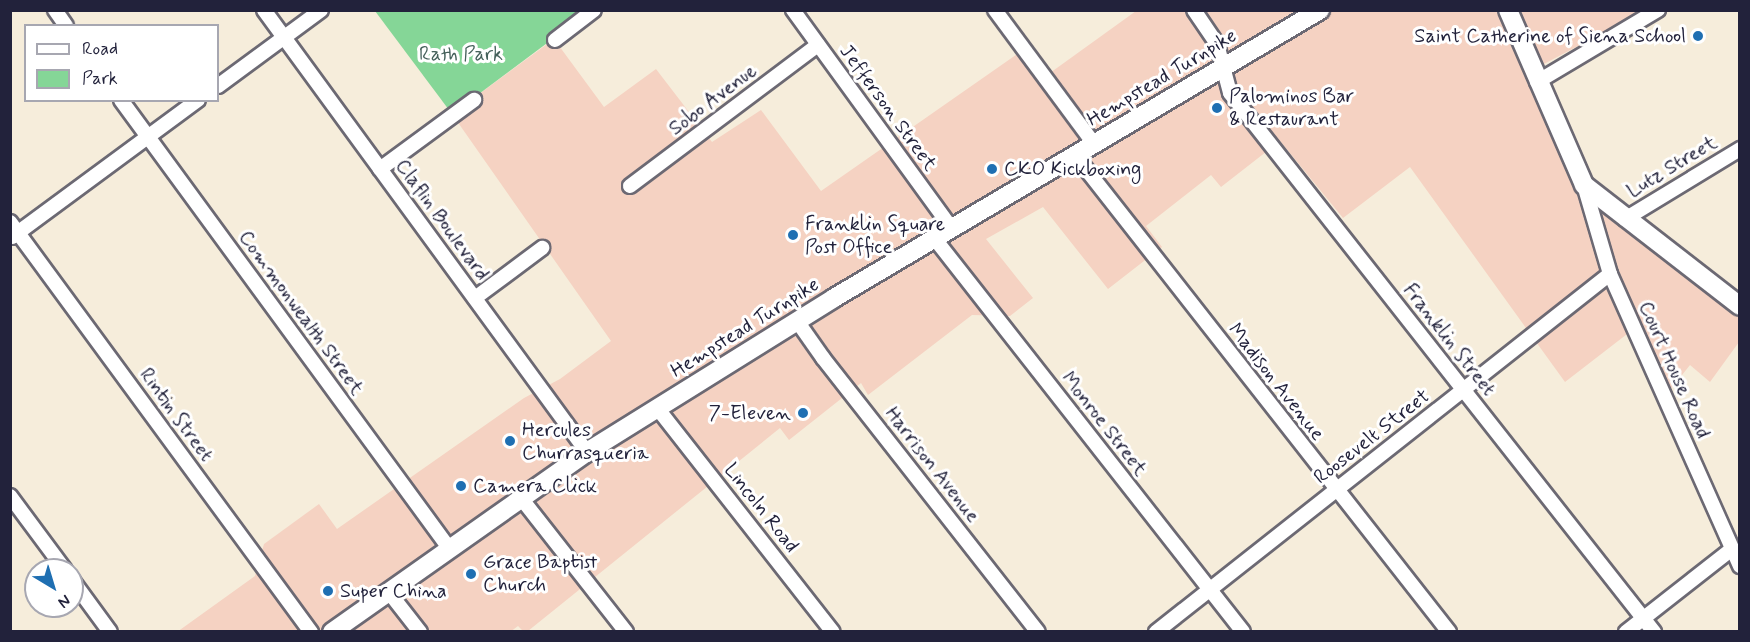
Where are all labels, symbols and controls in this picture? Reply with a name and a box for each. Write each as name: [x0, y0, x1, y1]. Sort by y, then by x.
street label: Hempstead Turnpike: [1082, 23, 1242, 133]
legend: [24, 24, 219, 102]
place label: Saint Catherine of Siena School: [1417, 24, 1686, 48]
marker: Saint Catherine of Siena School: [1691, 29, 1705, 43]
text: Road: [82, 37, 118, 61]
street label: Jefferson Street: [834, 40, 942, 176]
park label: Rath Park: [419, 42, 503, 66]
street label: Sobo Avenue: [663, 58, 763, 142]
text: Park: [82, 67, 118, 91]
place label: Palominos Bar & Restaurant: [1229, 84, 1354, 131]
marker: Palominos Bar & Restaurant: [1210, 101, 1224, 115]
street label: Lutz Street: [1623, 131, 1721, 203]
street label: Claflin Boulevard: [391, 156, 493, 284]
place label: CKO Kickboxing: [1004, 157, 1145, 181]
marker: CKO Kickboxing: [985, 162, 999, 176]
place label: Franklin Square Post Office: [805, 212, 946, 259]
street label: Commonwealth Street: [233, 226, 369, 400]
marker: Franklin Square Post Office: [786, 228, 800, 242]
street label: Hempstead Turnpike: [665, 272, 825, 384]
street label: Franklin Street: [1397, 278, 1501, 402]
street label: Court House Road: [1633, 298, 1715, 442]
street label: Madison Avenue: [1225, 321, 1327, 443]
street label: Rintin Street: [133, 362, 219, 468]
street label: Monroe Street: [1056, 367, 1152, 481]
street label: Roosevelt Street: [1310, 385, 1434, 489]
place label: 7-Eleven: [709, 401, 791, 425]
street label: Harrison Avenue: [879, 402, 985, 528]
marker: 7-Eleven: [796, 406, 810, 420]
place label: Hercules Churrasqueria: [522, 418, 649, 465]
marker: Hercules Churrasqueria: [503, 434, 517, 448]
street label: Lincoln Road: [719, 459, 803, 557]
place label: Camera Click: [473, 474, 597, 498]
marker: Camera Click: [454, 479, 468, 493]
place label: Grace Baptist Church: [483, 550, 595, 597]
north arrow: [24, 558, 84, 618]
marker: Grace Baptist Church: [464, 567, 478, 581]
place label: Super China: [340, 579, 447, 603]
marker: Super China: [321, 584, 335, 598]
text: N: [53, 589, 75, 613]

